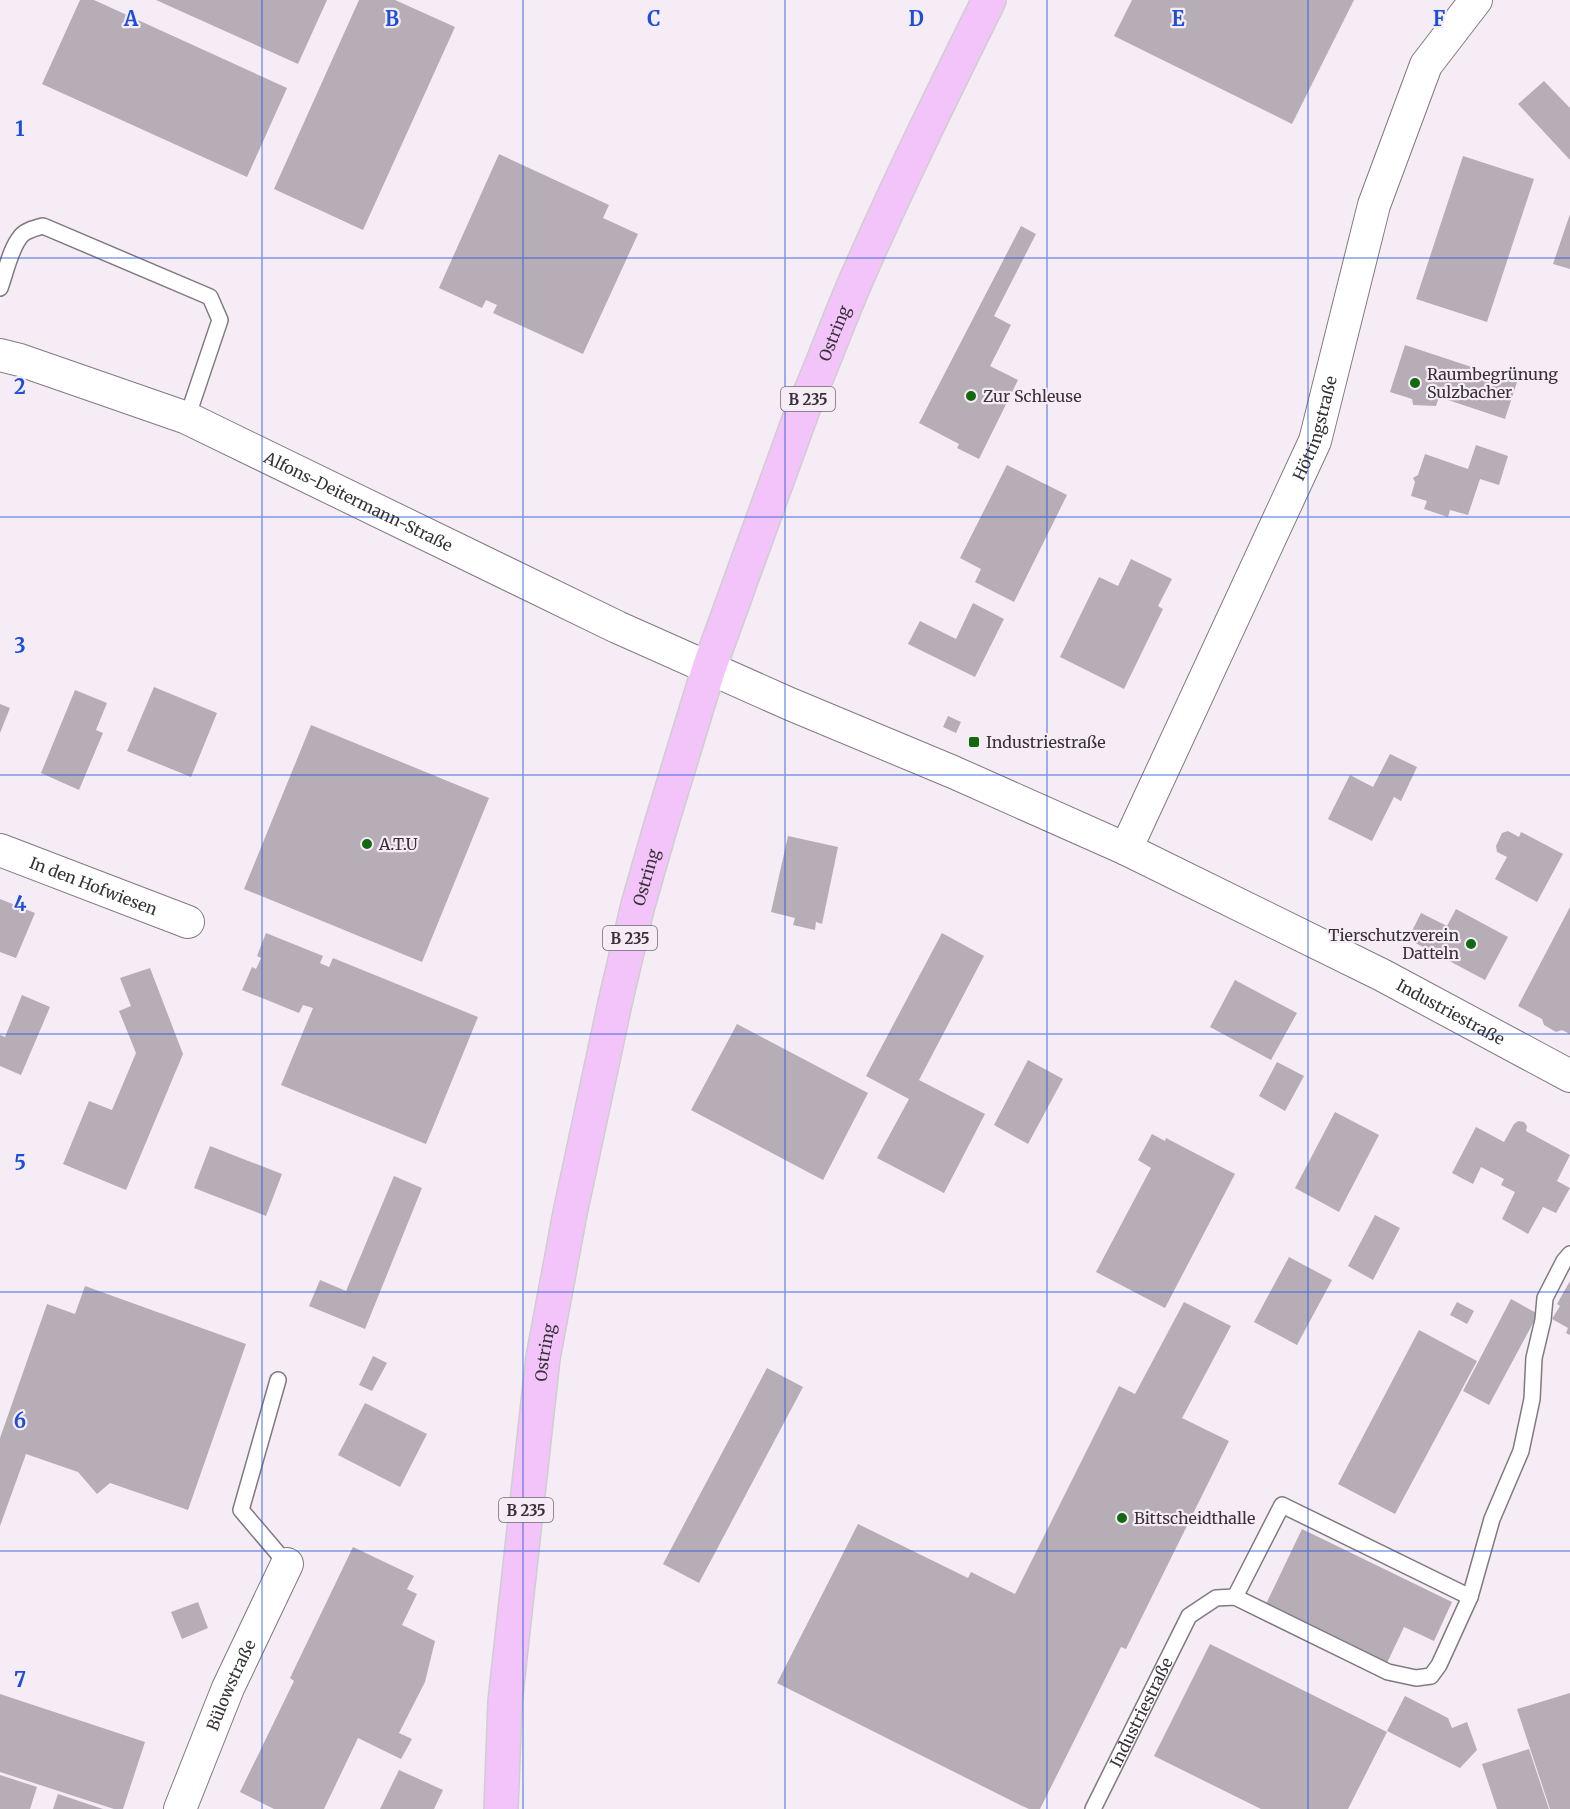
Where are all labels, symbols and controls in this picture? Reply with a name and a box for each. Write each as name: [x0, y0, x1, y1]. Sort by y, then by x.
text: A: [123, 6, 139, 31]
text: B: [385, 6, 399, 31]
text: C: [647, 6, 661, 31]
text: D: [908, 6, 924, 31]
text: E: [1171, 6, 1185, 31]
text: F: [1433, 6, 1446, 31]
text: 1: [15, 116, 25, 141]
street label: Ostring: [814, 302, 854, 364]
place label: Raumbegrünung Sulzbacher: [1427, 364, 1558, 402]
text: 2: [14, 374, 26, 399]
street label: Höttingstraße: [1288, 374, 1341, 483]
marker: Raumbegrünung Sulzbacher: [1408, 376, 1422, 390]
place label: Zur Schleuse: [983, 386, 1082, 406]
road number: B 235: [781, 387, 835, 411]
marker: Zur Schleuse: [964, 389, 978, 403]
street label: Alfons-Deitermann-Straße: [260, 447, 456, 556]
text: 3: [14, 633, 26, 658]
place label: Industriestraße: [986, 732, 1106, 752]
marker: Industriestraße: [967, 735, 981, 749]
place label: A.T.U: [378, 834, 418, 854]
marker: A.T.U: [360, 837, 374, 851]
street label: Ostring: [628, 846, 664, 908]
street label: In den Hofwiesen: [27, 852, 160, 919]
text: 4: [14, 891, 27, 916]
place label: Tierschutzverein Datteln: [1328, 925, 1459, 963]
road number: B 235: [603, 926, 657, 950]
marker: Tierschutzverein Datteln: [1464, 937, 1478, 951]
street label: Industriestraße: [1393, 975, 1508, 1049]
text: 5: [14, 1150, 26, 1175]
street label: Ostring: [530, 1321, 559, 1382]
text: 6: [14, 1408, 26, 1433]
road number: B 235: [499, 1498, 553, 1522]
place label: Bittscheidthalle: [1134, 1508, 1255, 1528]
marker: Bittscheidthalle: [1115, 1511, 1129, 1525]
street label: Bülowstraße: [202, 1636, 260, 1733]
street label: Industriestraße: [1105, 1654, 1177, 1770]
text: 7: [14, 1667, 26, 1692]

